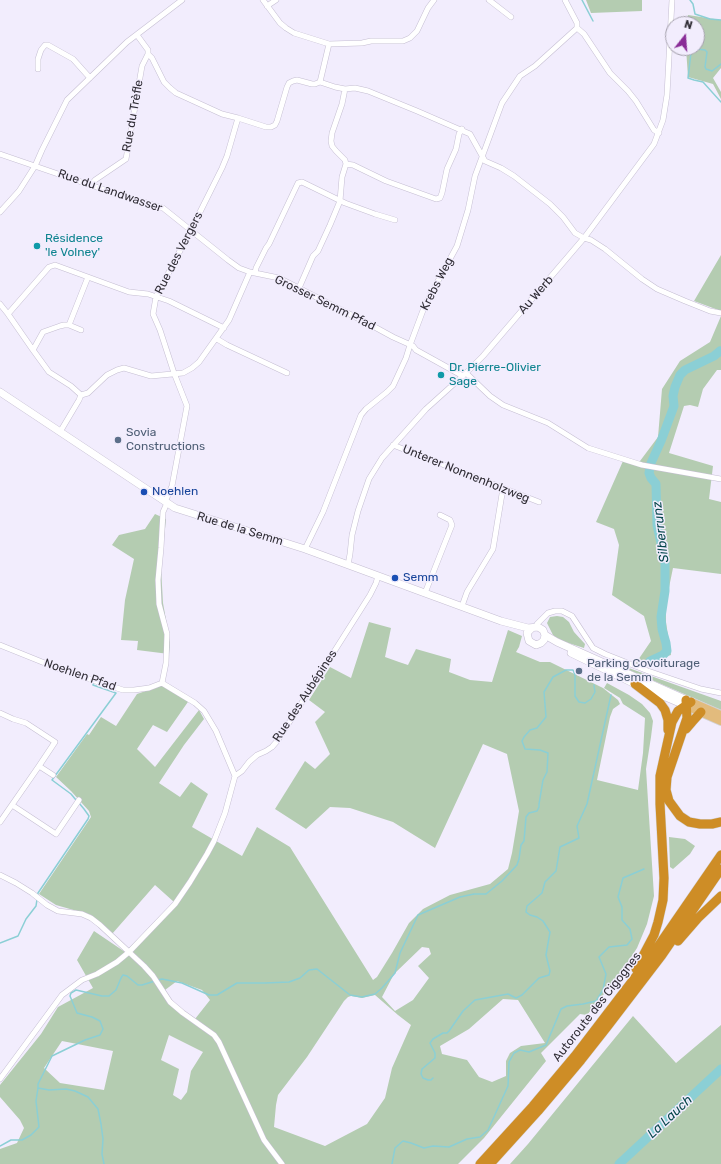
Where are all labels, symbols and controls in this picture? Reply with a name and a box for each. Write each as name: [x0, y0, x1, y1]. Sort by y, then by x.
north arrow: [665, 16, 705, 56]
text: N: [683, 18, 694, 32]
street label: Rue du Trèfle: [120, 79, 146, 153]
street label: Rue du Landwasser: [56, 166, 164, 216]
street label: Rue des Vergers: [152, 209, 206, 297]
place label: Résidence 'le Volney': [45, 232, 103, 260]
marker: Résidence 'le Volney': [32, 241, 42, 251]
street label: Krebs Weg: [417, 255, 457, 313]
street label: Grosser Semm Pfad: [272, 272, 378, 334]
street label: Au Werb: [516, 273, 556, 317]
place label: Dr. Pierre-Olivier Sage: [449, 361, 541, 389]
marker: Dr. Pierre-Olivier Sage: [436, 370, 446, 380]
place label: Sovia Constructions: [126, 426, 205, 454]
marker: Sovia Constructions: [113, 435, 123, 445]
street label: Unterer Nonnenholzweg: [400, 442, 532, 506]
place label: Noehlen: [152, 485, 198, 499]
marker: Noehlen: [139, 487, 149, 497]
water label: Silberrunz: [650, 500, 672, 564]
street label: Rue de la Semm: [195, 509, 285, 549]
place label: Semm: [403, 571, 439, 585]
marker: Semm: [390, 573, 400, 583]
street label: Rue des Aubépines: [270, 647, 340, 745]
street label: Noehlen Pfad: [42, 656, 118, 694]
place label: Parking Covoiturage de la Semm: [587, 657, 700, 685]
marker: Parking Covoiturage de la Semm: [574, 666, 584, 676]
street label: Autoroute des Cigognes: [550, 949, 644, 1065]
water label: La Lauch: [644, 1092, 696, 1142]

